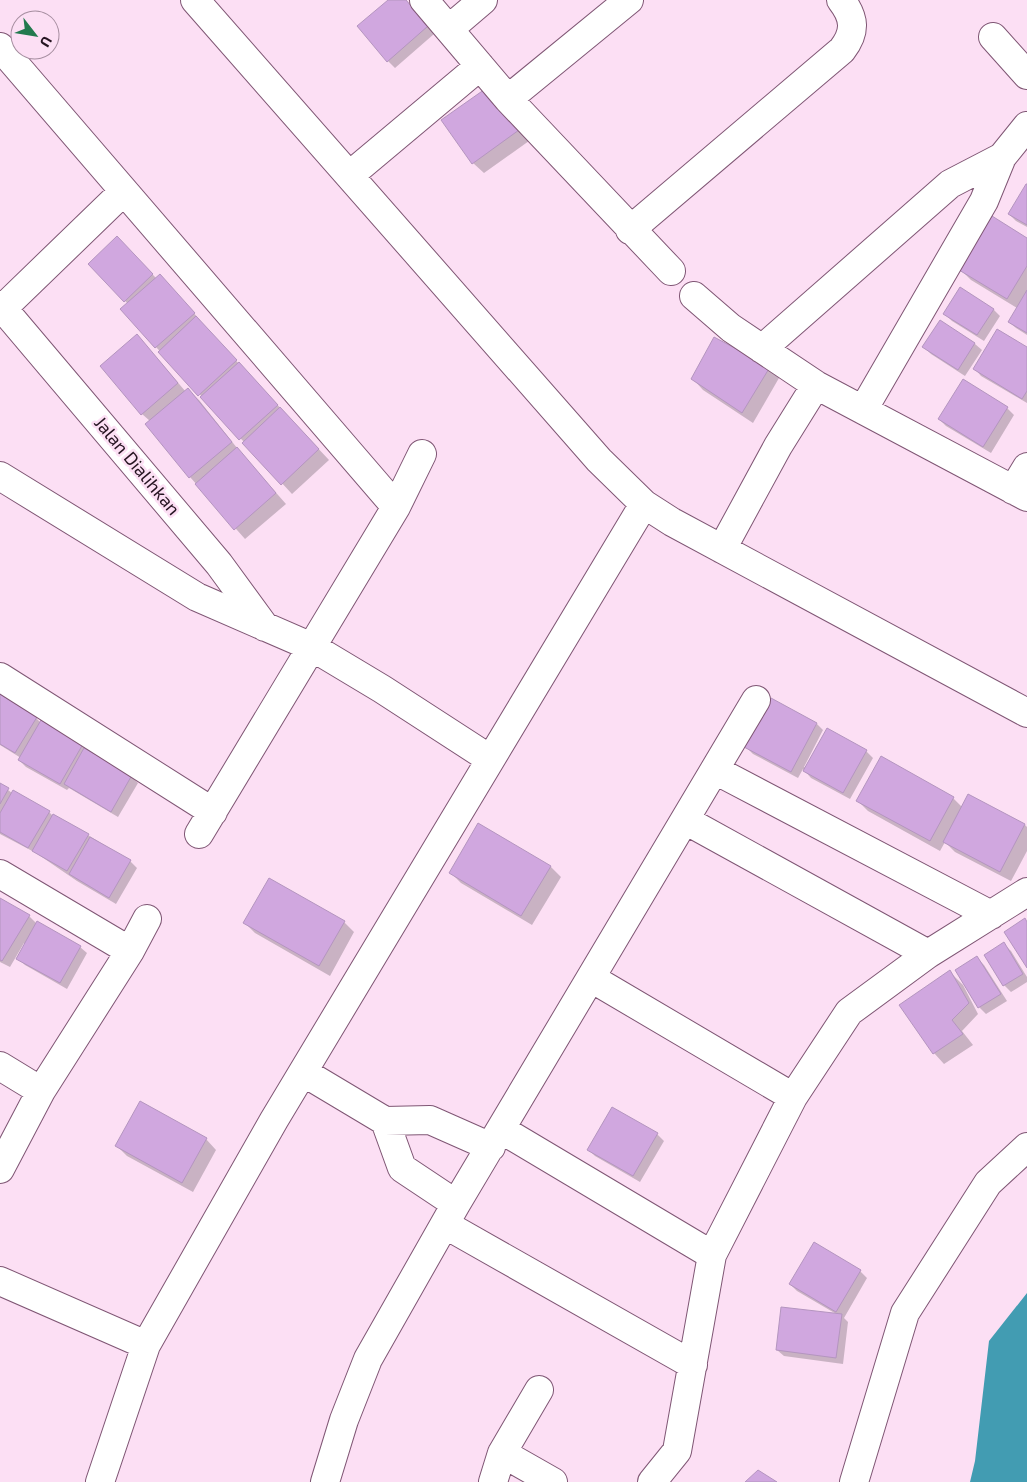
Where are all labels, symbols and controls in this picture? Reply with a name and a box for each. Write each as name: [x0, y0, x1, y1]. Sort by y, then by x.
north arrow: [10, 10, 60, 60]
text: U: [37, 33, 56, 50]
street label: Jalan Dialihkan: [90, 412, 185, 519]

